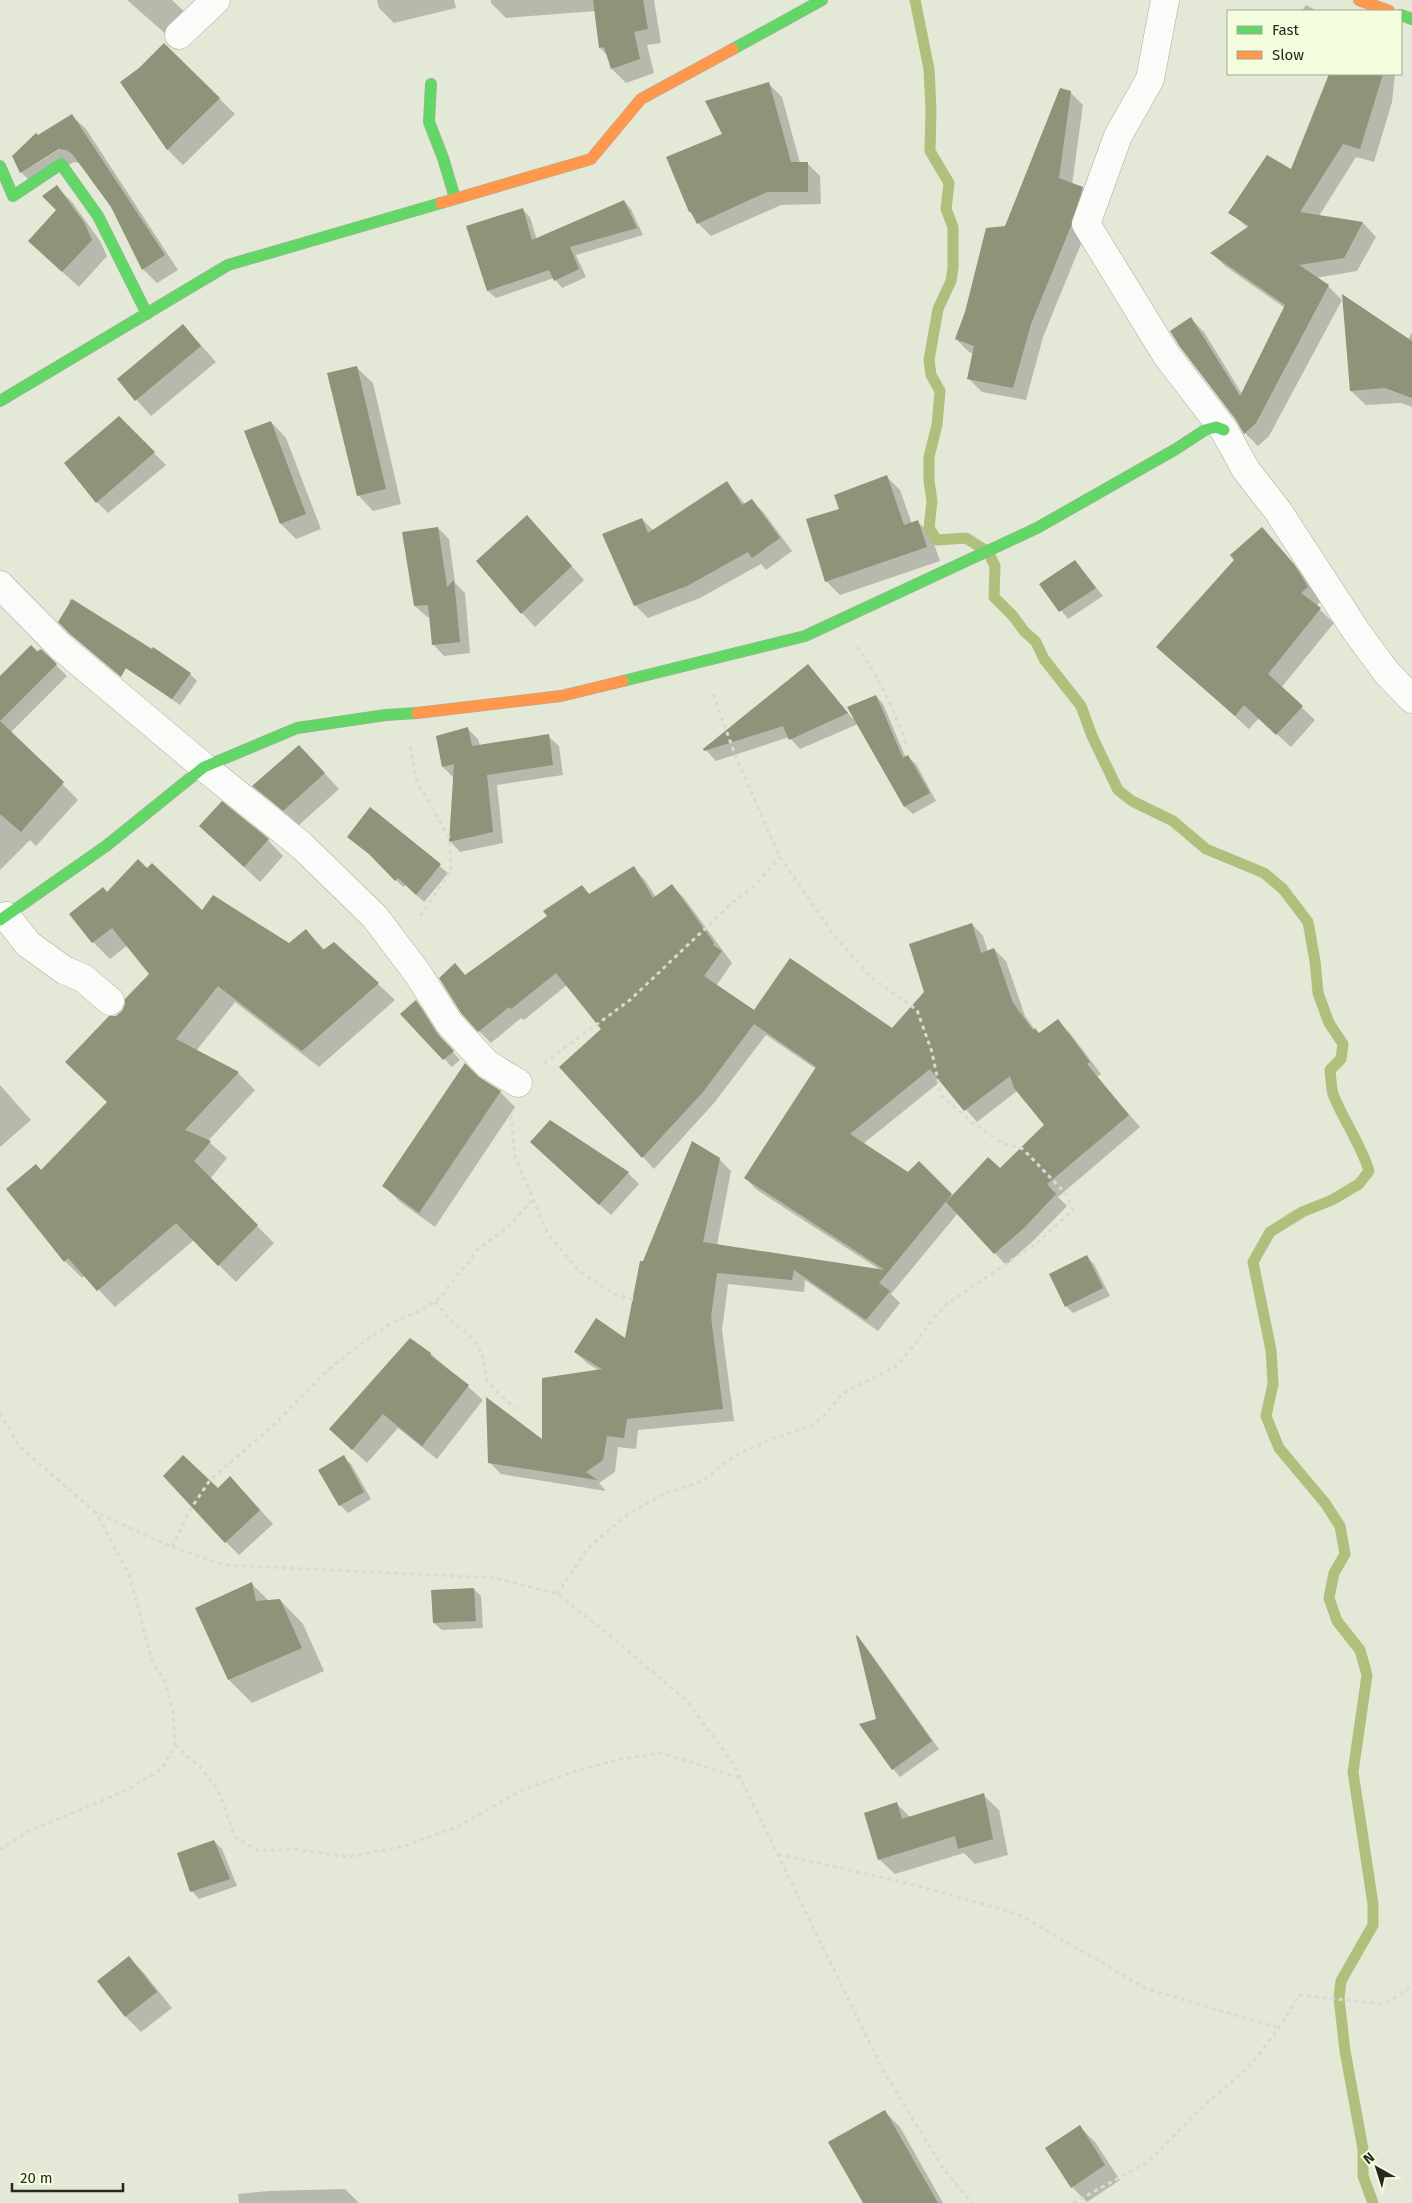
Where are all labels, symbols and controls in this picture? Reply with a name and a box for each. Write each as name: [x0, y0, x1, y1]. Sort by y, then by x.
legend: [1227, 10, 1402, 75]
text: Fast: [1272, 21, 1299, 39]
text: Slow: [1272, 46, 1304, 64]
north arrow: [1352, 2143, 1402, 2193]
text: N: [1360, 2149, 1378, 2168]
scale bar: [12, 2160, 124, 2192]
text: 20 m: [20, 2169, 53, 2187]

